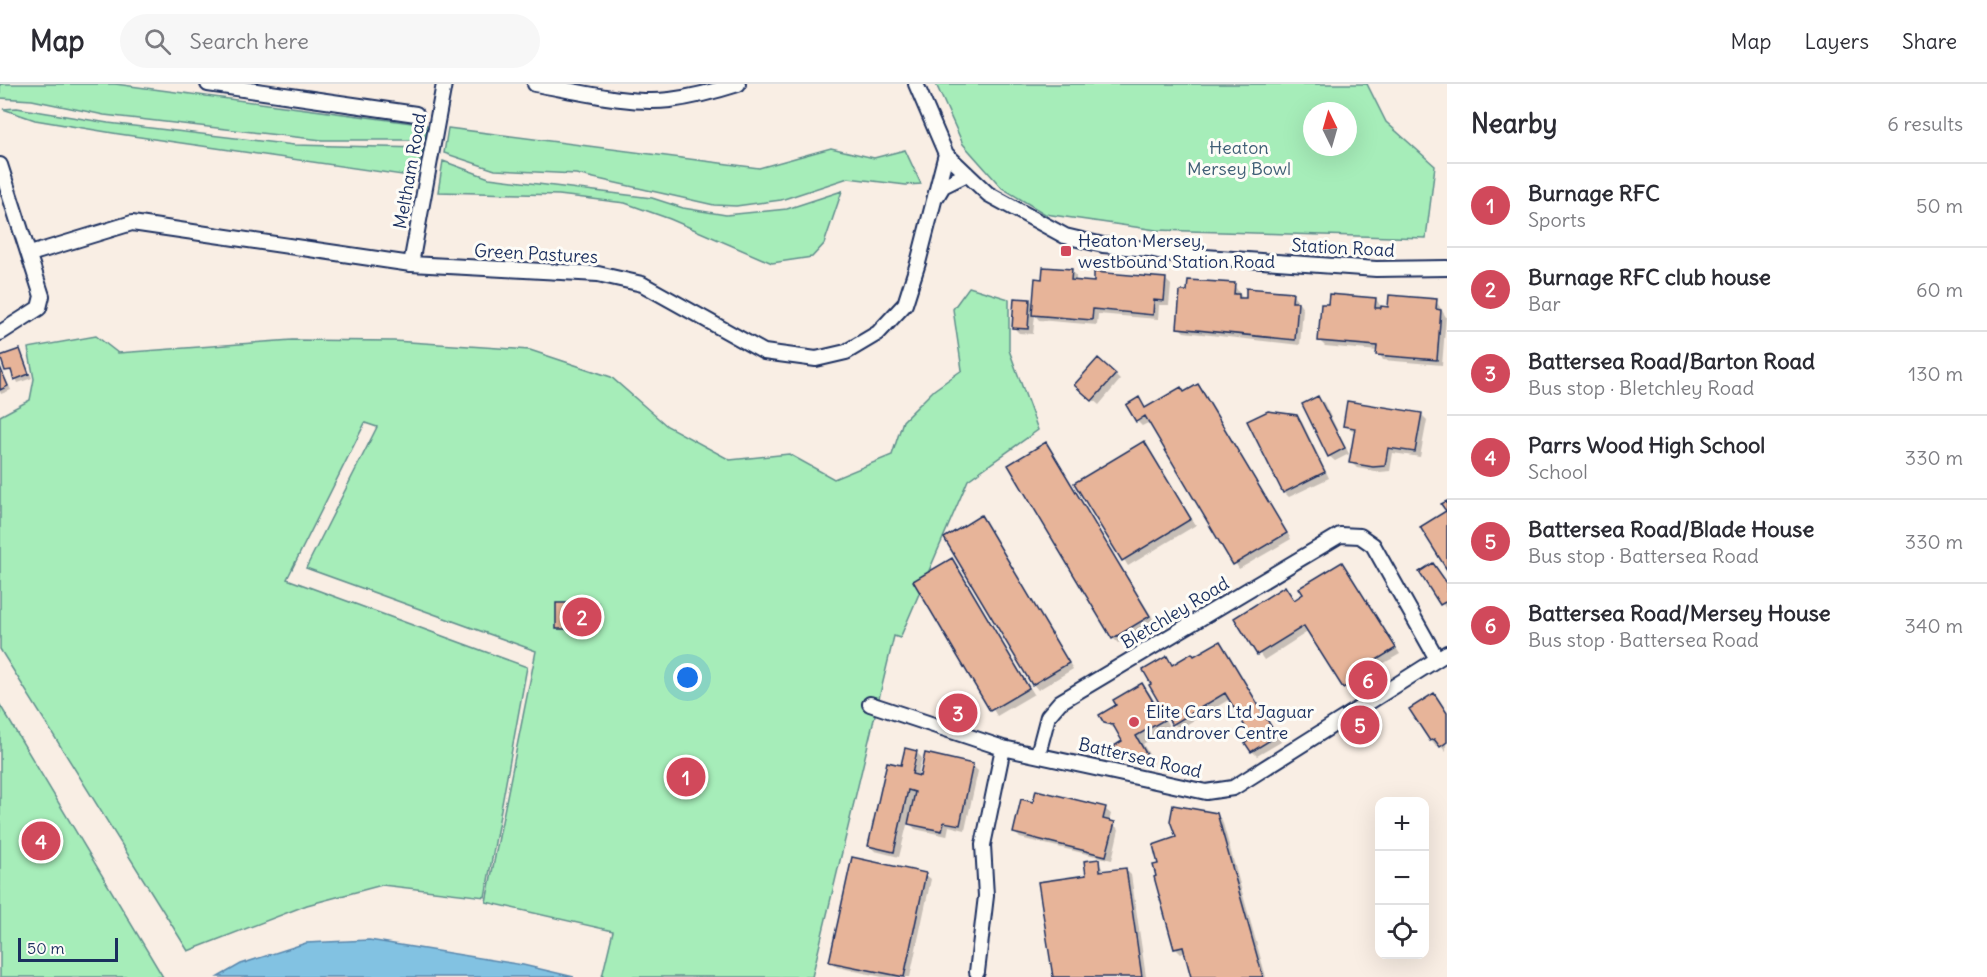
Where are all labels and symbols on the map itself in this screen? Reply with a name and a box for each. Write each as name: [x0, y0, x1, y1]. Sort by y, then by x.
north arrow: [1303, 102, 1357, 156]
street label: Meltham Road: [388, 111, 431, 231]
park label: Heaton Mersey Bowl: [1187, 136, 1291, 180]
place label: Heaton Mersey, westbound Station Road: [1078, 229, 1276, 273]
street label: Station Road: [1291, 233, 1396, 262]
street label: Green Pastures: [473, 239, 599, 268]
marker: Heaton Mersey, westbound Station Road: [1059, 244, 1073, 258]
street label: Bletchley Road: [1117, 571, 1233, 654]
pin: 2: [562, 594, 602, 640]
pin: 6: [1348, 658, 1388, 702]
your location: [673, 663, 702, 692]
pin: 3: [938, 690, 978, 736]
place label: Elite Cars Ltd Jaguar Landrover Centre: [1146, 700, 1315, 744]
pin: 5: [1340, 702, 1380, 748]
marker: Elite Cars Ltd Jaguar Landrover Centre: [1127, 715, 1141, 729]
street label: Battersea Road: [1076, 732, 1204, 783]
pin: 1: [666, 754, 706, 800]
pin: 4: [22, 818, 60, 864]
scale bar: [18, 935, 118, 962]

